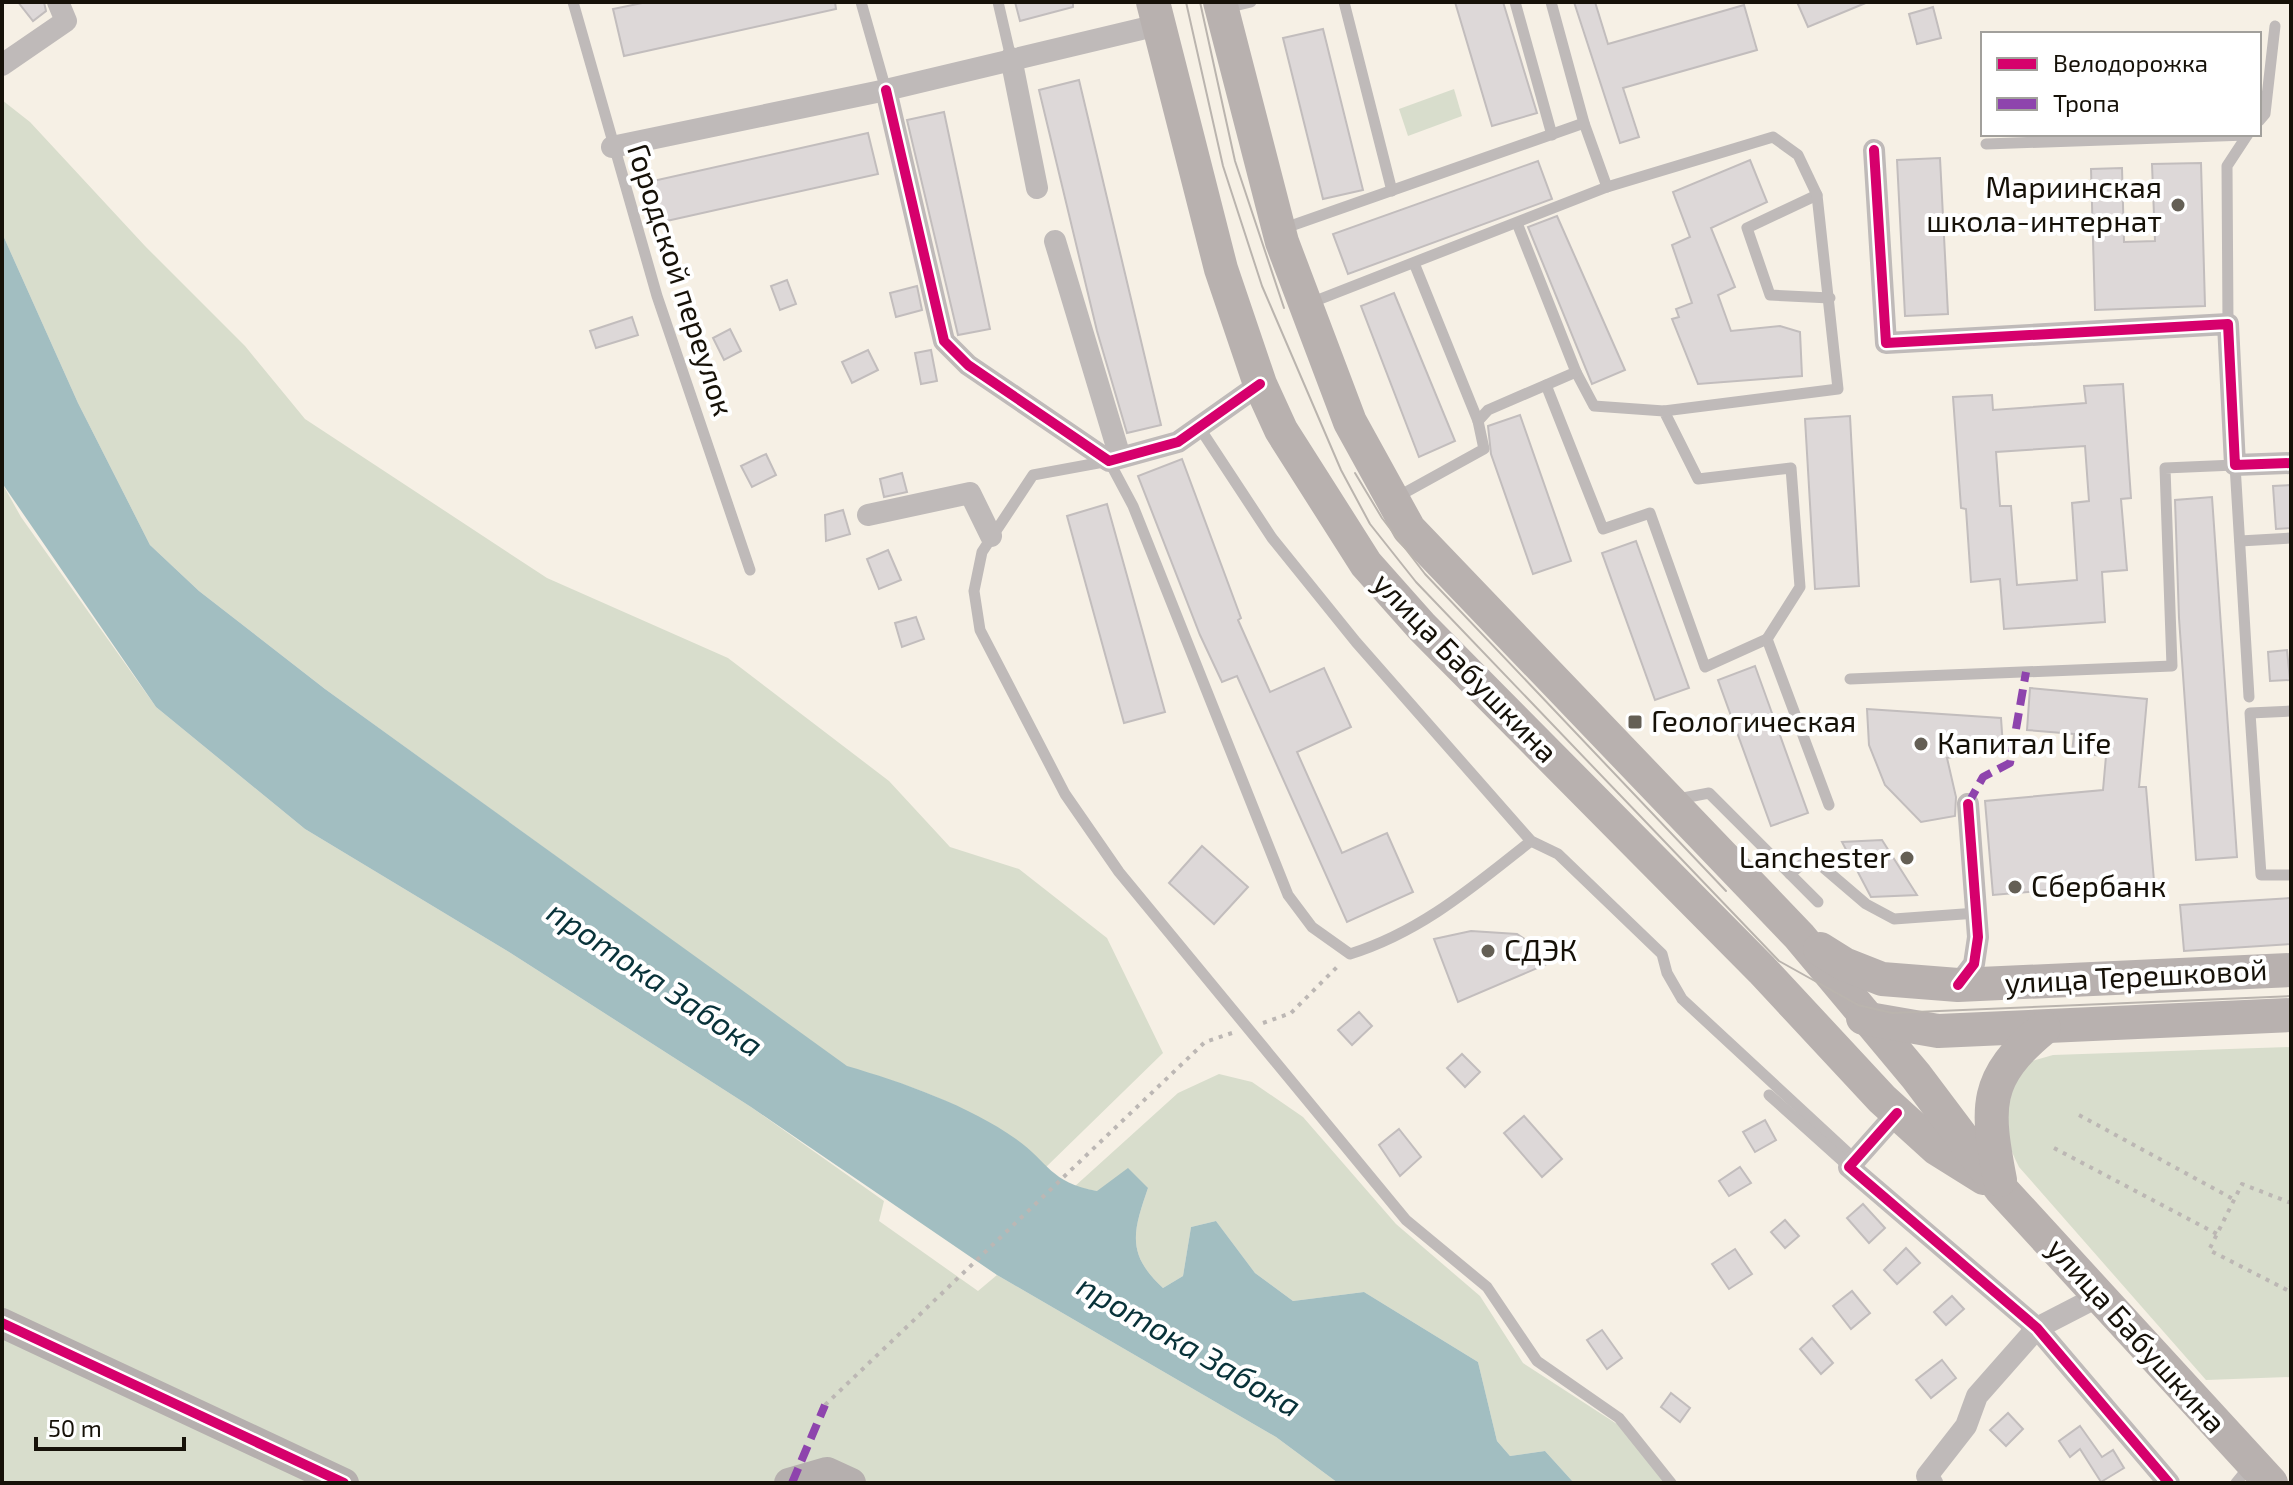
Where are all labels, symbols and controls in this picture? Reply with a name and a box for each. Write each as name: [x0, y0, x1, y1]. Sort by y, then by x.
legend: [1981, 32, 2261, 136]
text: Велодорожка: [2053, 48, 2208, 77]
text: Тропа: [2053, 88, 2120, 117]
street label: Городской переулок: [620, 139, 743, 420]
place label: Мариинская школа-интернат: [1926, 168, 2162, 238]
marker: Мариинская школа-интернат: [2169, 196, 2187, 214]
street label: улица Бабушкина: [1366, 564, 1566, 770]
place label: Геологическая: [1651, 702, 1856, 738]
marker: Геологическая: [1626, 713, 1644, 731]
place label: Капитал Life: [1937, 724, 2111, 760]
marker: Капитал Life: [1912, 735, 1930, 753]
place label: Lanchester: [1739, 838, 1891, 874]
marker: Lanchester: [1898, 849, 1916, 867]
place label: Сбербанк: [2031, 867, 2166, 903]
marker: Сбербанк: [2006, 878, 2024, 896]
water label: протока Забока: [541, 891, 771, 1063]
place label: СДЭК: [1504, 931, 1577, 967]
marker: СДЭК: [1479, 942, 1497, 960]
street label: улица Терешковой: [2004, 950, 2268, 1001]
street label: улица Бабушкина: [2040, 1230, 2234, 1440]
water label: протока Забока: [1072, 1265, 1308, 1424]
scale bar: [36, 1401, 184, 1451]
text: 50 m: [48, 1413, 102, 1442]

